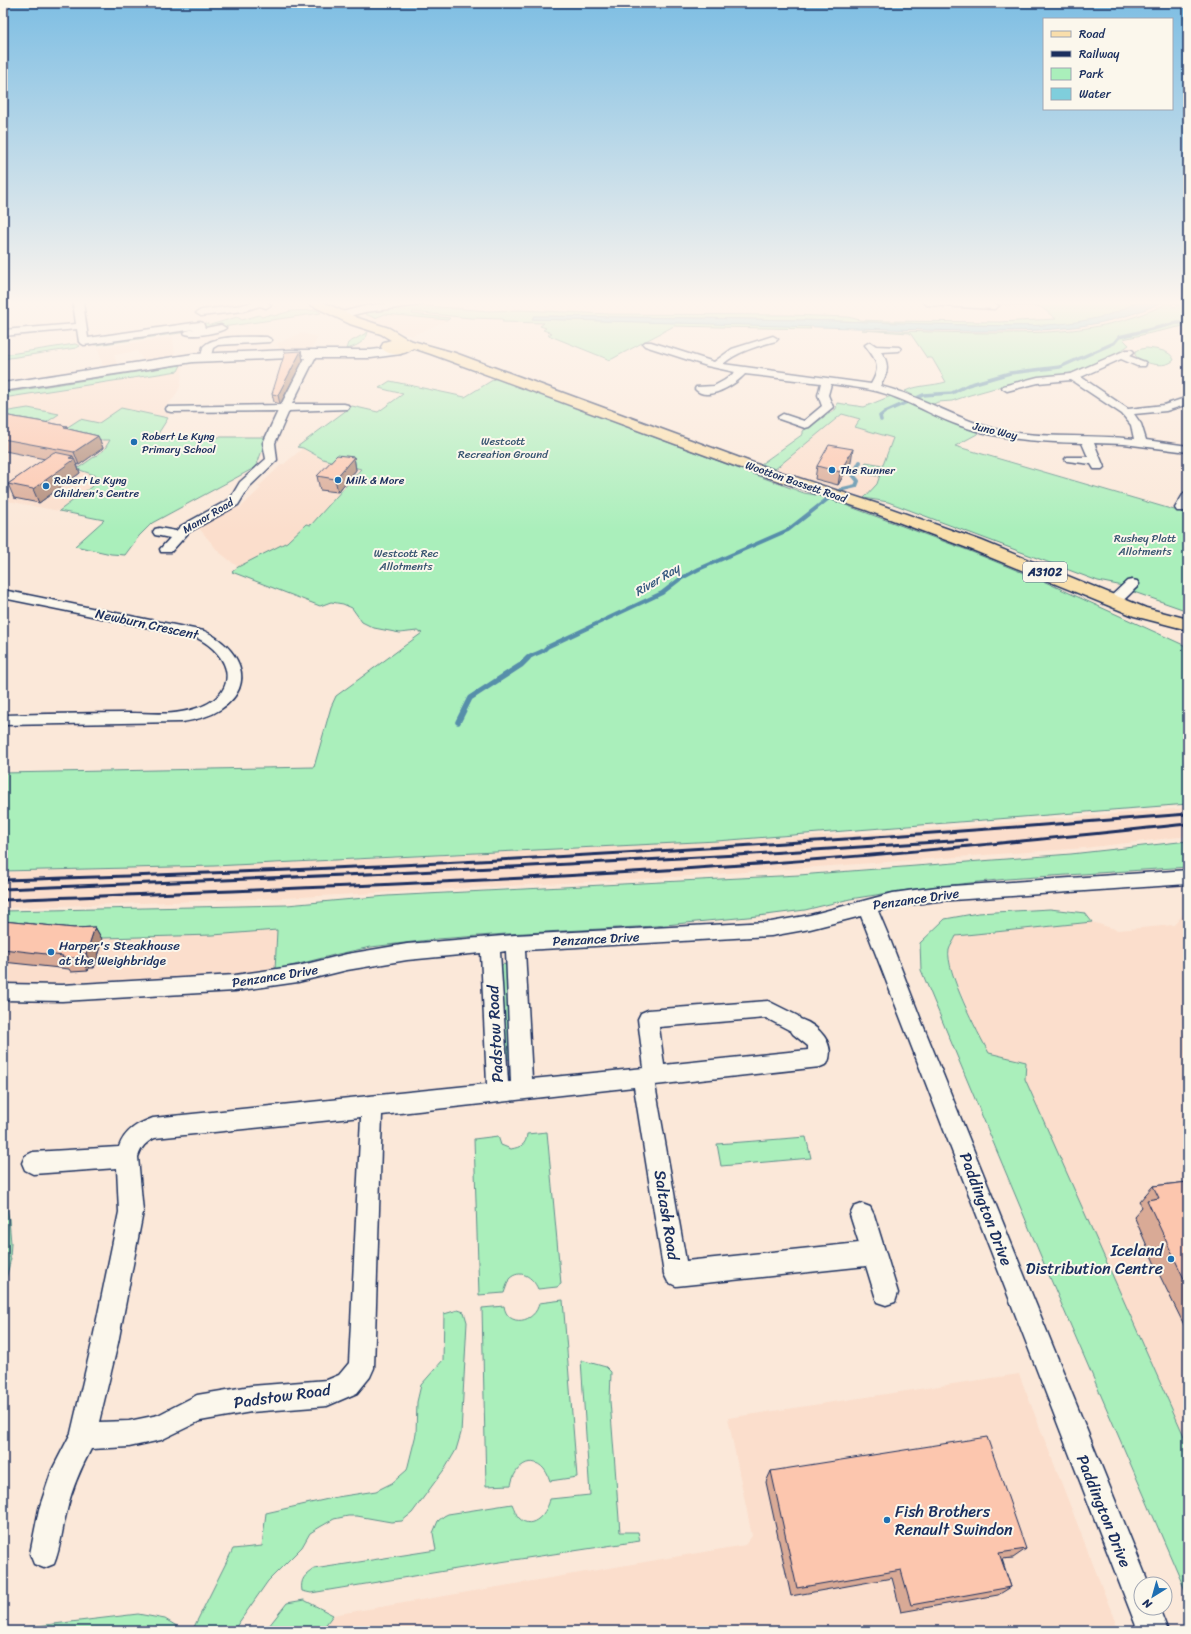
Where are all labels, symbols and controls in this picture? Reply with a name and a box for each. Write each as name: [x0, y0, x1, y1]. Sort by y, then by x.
legend: [1043, 18, 1173, 110]
text: Road: [1079, 23, 1106, 45]
text: Railway: [1079, 43, 1120, 65]
text: Park: [1079, 63, 1104, 85]
text: Water: [1079, 83, 1112, 105]
street label: Juno Way: [970, 416, 1019, 445]
place label: Robert Le Kyng Primary School: [142, 427, 217, 459]
park label: Westcott Recreation Ground: [458, 432, 549, 464]
marker: Robert Le Kyng Primary School: [129, 437, 139, 447]
street label: Wootton Bassett Road: [743, 456, 850, 509]
place label: The Runner: [840, 461, 896, 480]
marker: The Runner: [827, 465, 837, 475]
place label: Robert Le Kyng Children's Centre: [54, 471, 140, 503]
place label: Milk & More: [346, 471, 405, 490]
marker: Milk & More: [333, 475, 343, 485]
marker: Robert Le Kyng Children's Centre: [41, 481, 51, 491]
street label: Manor Road: [179, 493, 238, 539]
park label: Rushey Platt Allotments: [1114, 529, 1176, 561]
park label: Westcott Rec Allotments: [374, 544, 439, 576]
water label: River Ray: [630, 557, 686, 602]
road number: A3102: [1023, 562, 1067, 582]
street label: Newburn Crescent: [93, 602, 201, 646]
street label: Penzance Drive: [871, 882, 961, 916]
street label: Penzance Drive: [552, 925, 640, 953]
place label: Harper's Steakhouse at the Weighbridge: [59, 934, 180, 972]
marker: Harper's Steakhouse at the Weighbridge: [46, 947, 56, 957]
street label: Penzance Drive: [230, 958, 320, 994]
street label: Padstow Road: [478, 983, 512, 1083]
street label: Paddington Drive: [951, 1148, 1021, 1270]
street label: Saltash Road: [646, 1168, 689, 1264]
place label: Iceland Distribution Centre: [1026, 1236, 1165, 1283]
marker: Iceland Distribution Centre: [1166, 1254, 1176, 1264]
street label: Padstow Road: [232, 1375, 334, 1417]
street label: Paddington Drive: [1068, 1450, 1140, 1572]
place label: Fish Brothers Renault Swindon: [895, 1497, 1013, 1544]
marker: Fish Brothers Renault Swindon: [882, 1515, 892, 1525]
north arrow: [1133, 1576, 1173, 1616]
text: N: [1138, 1593, 1157, 1614]

